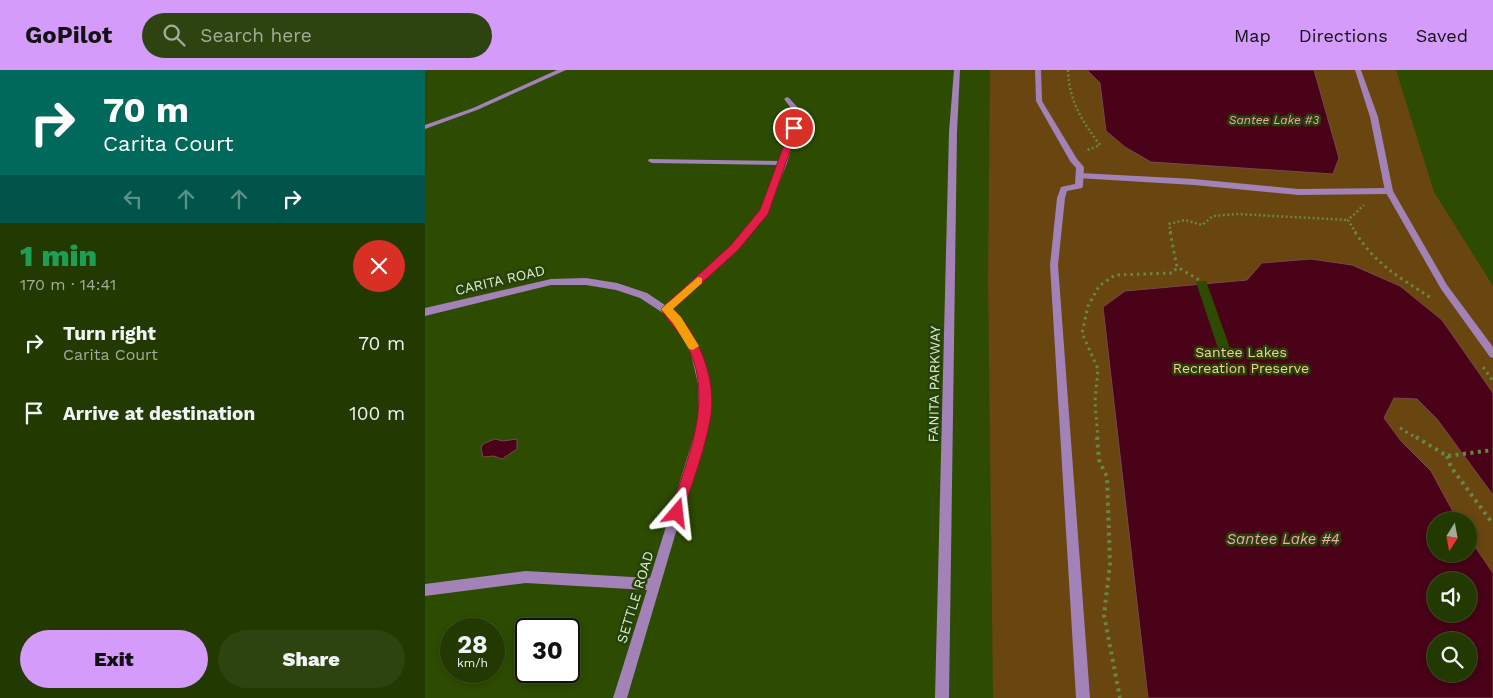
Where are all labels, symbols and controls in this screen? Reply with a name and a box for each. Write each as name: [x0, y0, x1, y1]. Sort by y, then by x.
search box: [142, 13, 492, 58]
text: GoPilot: [25, 21, 112, 49]
icon: search: [160, 21, 188, 49]
text: Search here: [200, 24, 312, 47]
text: Map: [1234, 25, 1271, 46]
text: Directions: [1299, 25, 1388, 46]
text: Saved: [1416, 25, 1468, 46]
text: 70 m: [103, 89, 189, 131]
icon: right: [20, 90, 85, 155]
pin: [773, 107, 815, 149]
water label: Santee Lake #3: [1229, 113, 1319, 127]
icon: arrive: [780, 114, 808, 142]
text: Carita Court: [103, 131, 233, 156]
icon: left: [119, 185, 147, 213]
icon: ahead: [172, 185, 200, 213]
icon: ahead: [225, 185, 253, 213]
icon: right: [278, 185, 306, 213]
text: 1 min: [20, 238, 97, 273]
button: close: [353, 240, 405, 292]
street label: CARITA ROAD: [454, 262, 546, 298]
text: 170 m · 14:41: [20, 275, 116, 294]
text: Turn right: [63, 322, 156, 345]
street label: FANITA PARKWAY: [925, 326, 943, 442]
icon: right: [20, 329, 48, 357]
text: 70 m: [358, 332, 405, 355]
park label: Santee Lakes Recreation Preserve: [1173, 344, 1309, 376]
text: Carita Court: [63, 345, 158, 364]
icon: arrive: [20, 399, 48, 427]
text: Arrive at destination: [63, 402, 255, 425]
text: 100 m: [349, 402, 405, 425]
position arrow: [650, 486, 702, 538]
north arrow: [1427, 512, 1477, 562]
map controls: [1427, 512, 1477, 682]
water label: Santee Lake #4: [1226, 530, 1340, 548]
street label: SETTLE ROAD: [613, 549, 657, 645]
button: sound: [1427, 572, 1477, 622]
speed limit sign: 30: [515, 618, 580, 683]
button: Exit: [20, 630, 208, 688]
button: Share: [218, 630, 405, 688]
text: 28: [457, 630, 488, 659]
button: search: [1427, 632, 1477, 682]
text: km/h: [457, 656, 488, 670]

